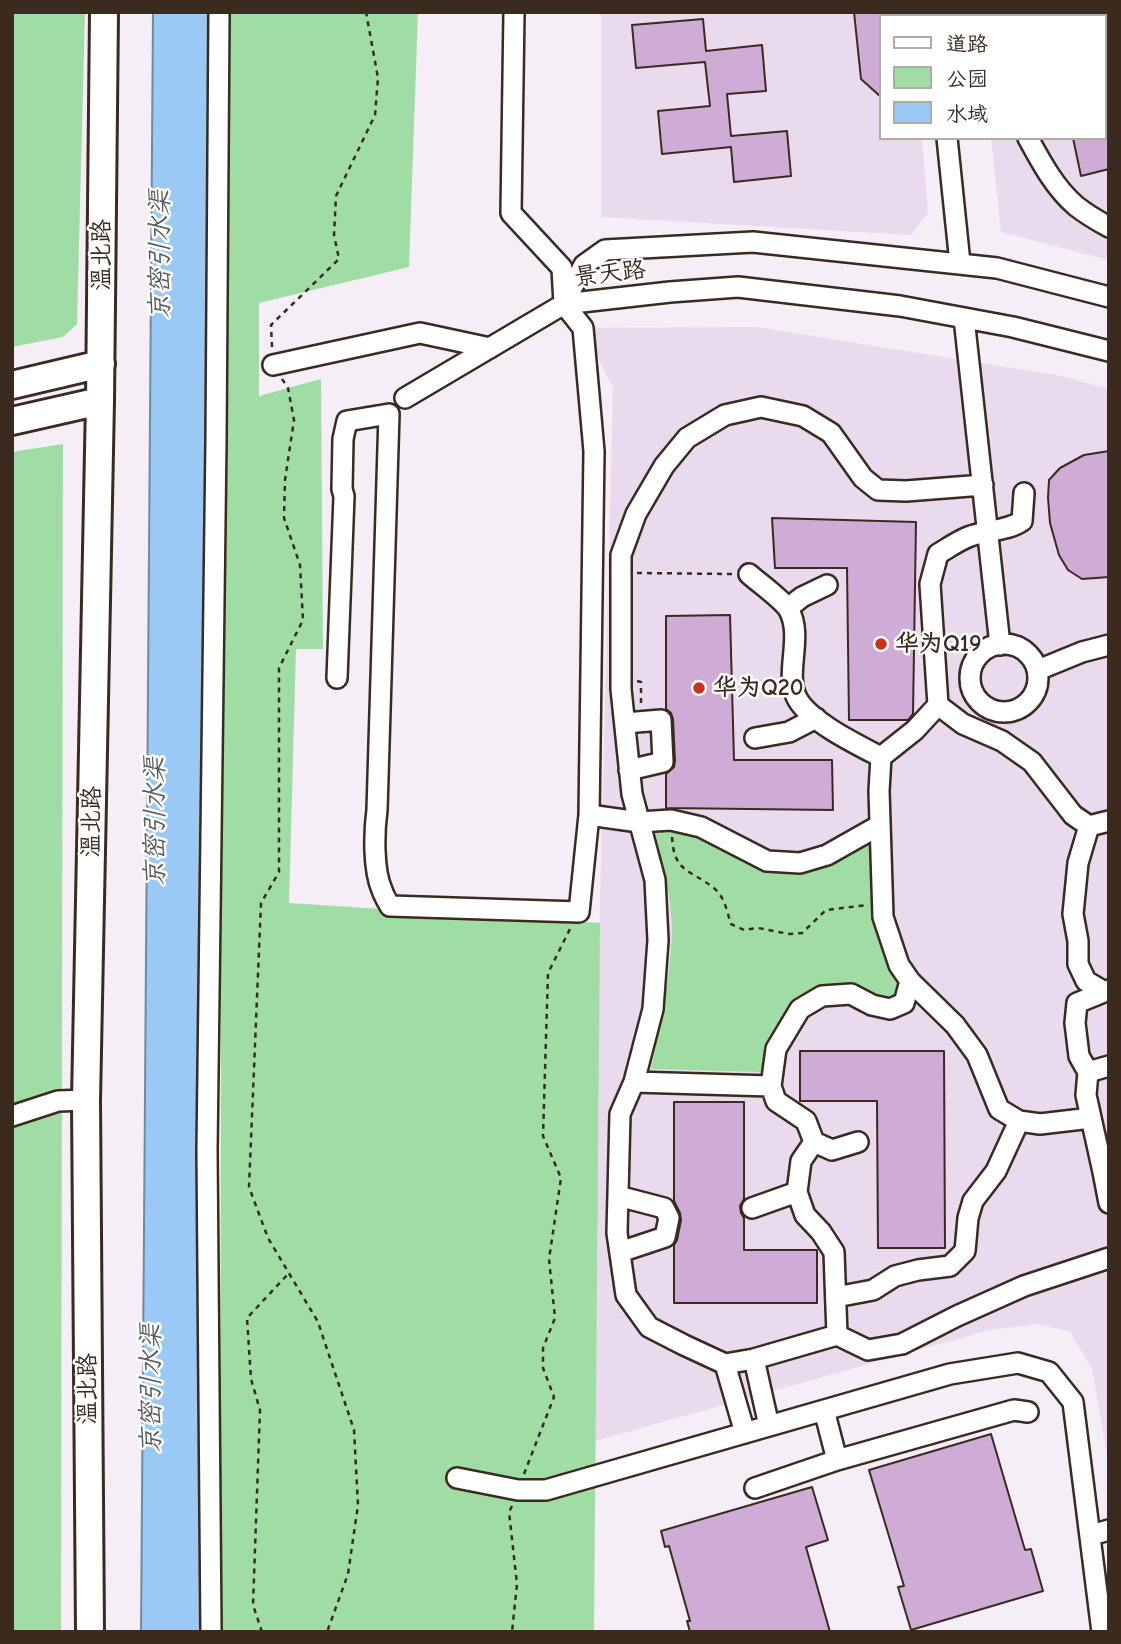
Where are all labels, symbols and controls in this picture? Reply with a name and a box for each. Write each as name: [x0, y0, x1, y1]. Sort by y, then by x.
legend: [880, 14, 1107, 140]
text: 道路: [946, 32, 988, 56]
text: 公园: [946, 67, 988, 91]
text: 水域: [946, 102, 988, 126]
water label: 京密引水渠: [145, 190, 177, 320]
street label: 温北路: [88, 219, 116, 291]
street label: 景天路: [573, 255, 647, 293]
place label: 华为Q19: [895, 630, 982, 658]
marker: 华为Q19: [873, 636, 889, 652]
place label: 华为Q20: [713, 674, 803, 702]
marker: 华为Q20: [691, 680, 707, 696]
water label: 京密引水渠: [140, 757, 172, 887]
street label: 温北路: [77, 786, 107, 858]
water label: 京密引水渠: [136, 1324, 168, 1454]
street label: 温北路: [74, 1353, 102, 1425]

